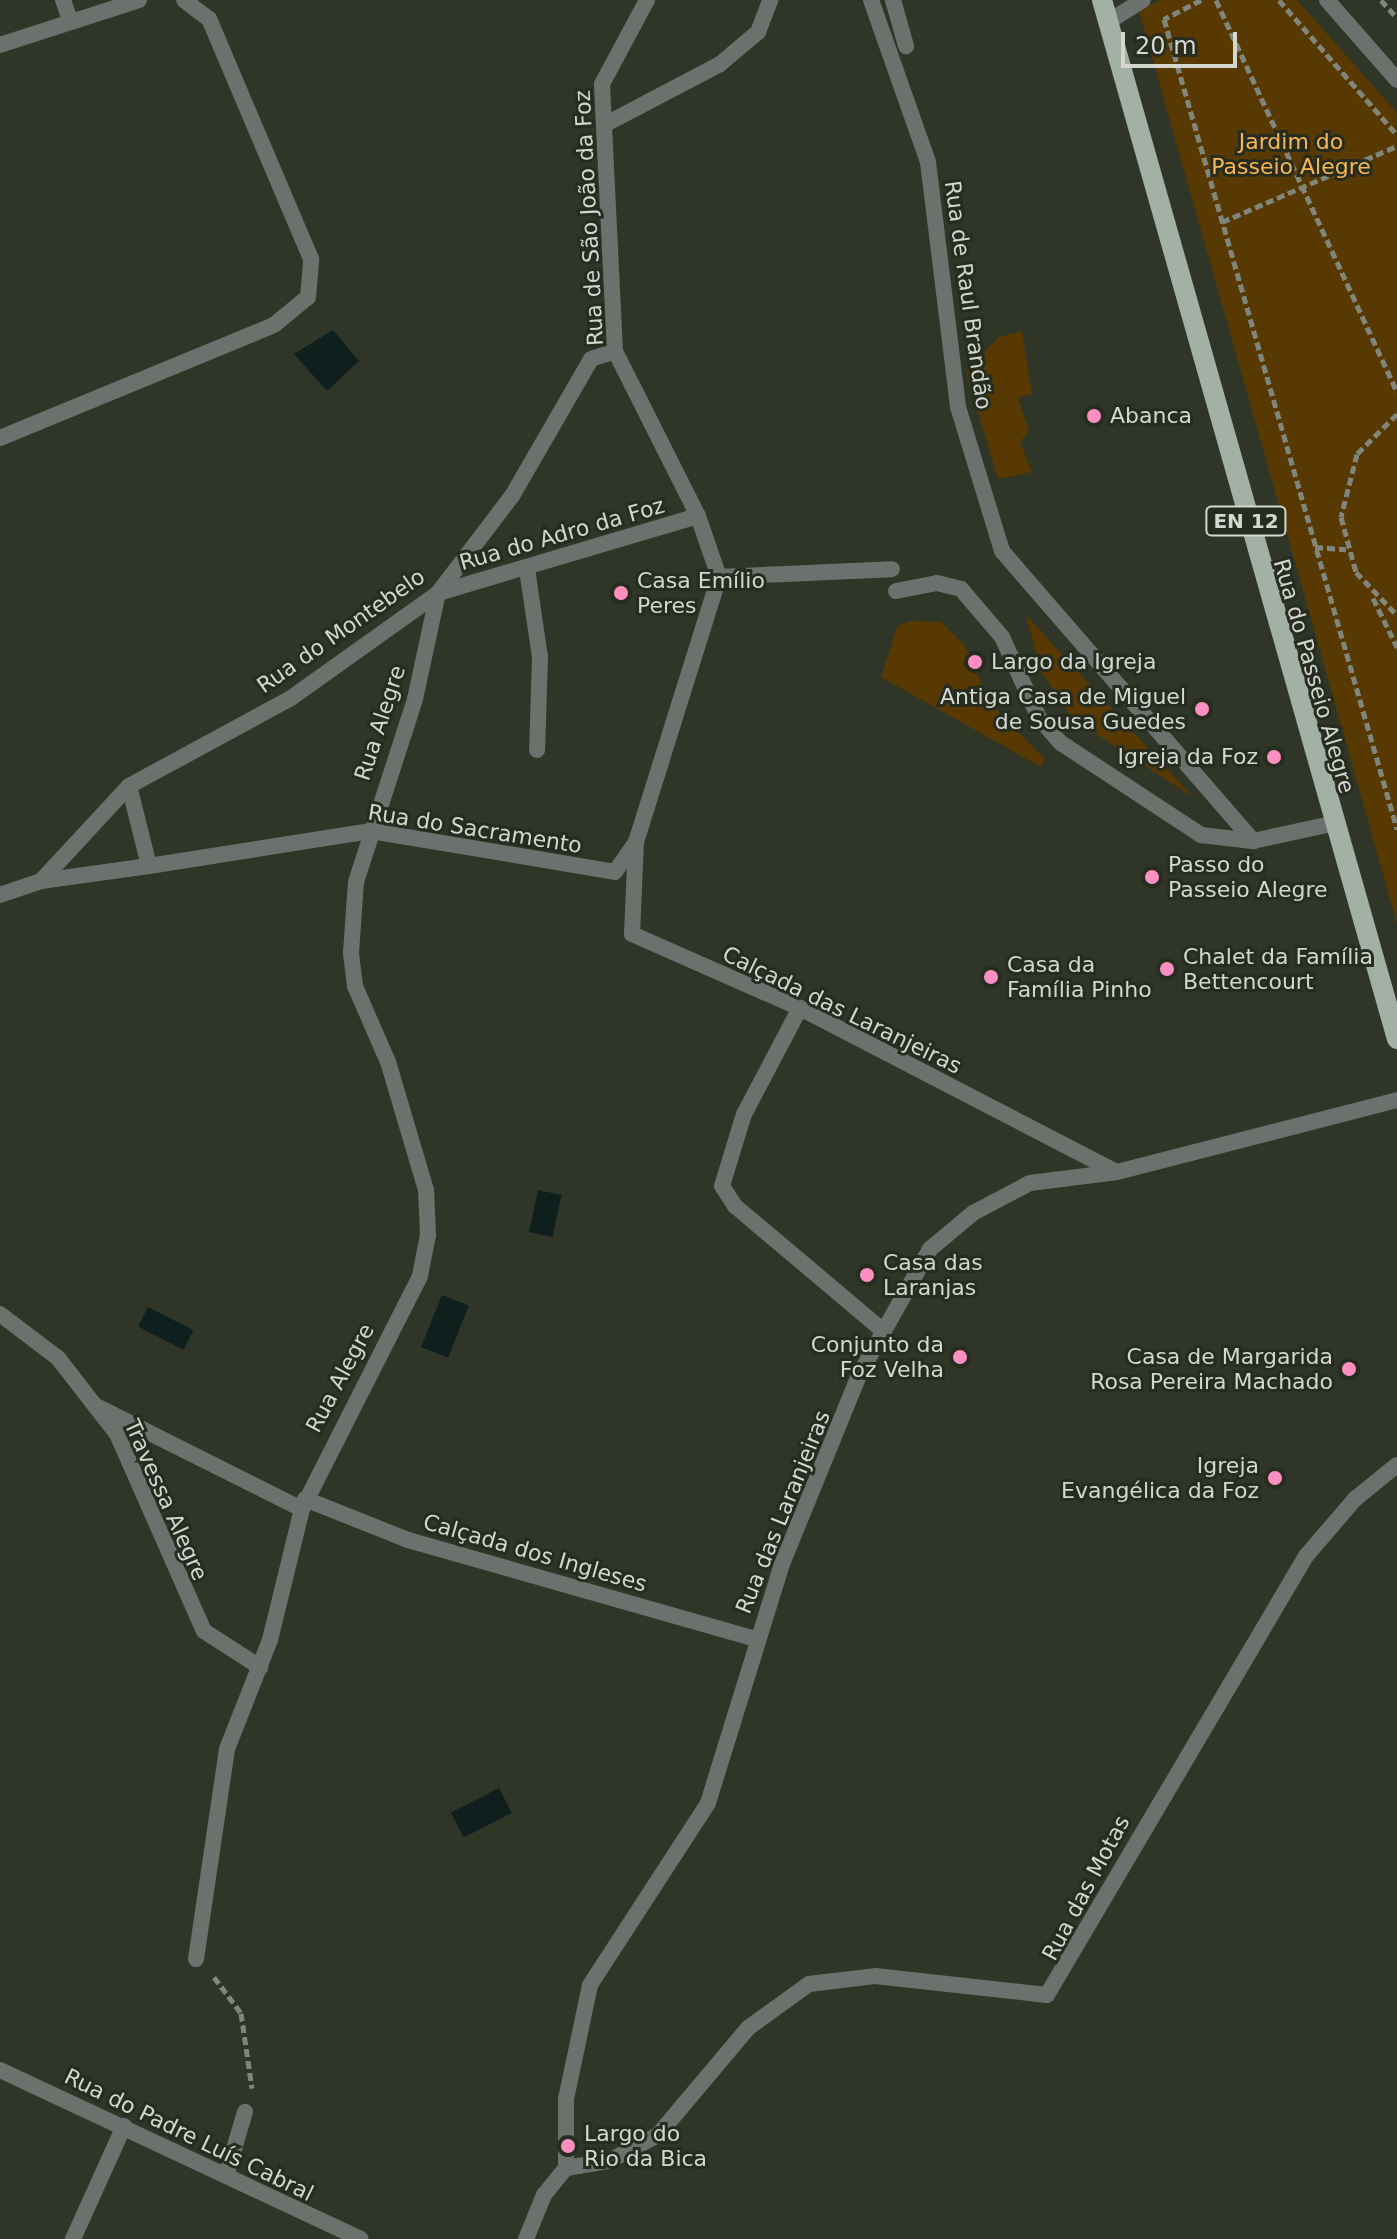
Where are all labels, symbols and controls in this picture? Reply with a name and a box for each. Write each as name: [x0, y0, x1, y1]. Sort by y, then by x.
scale bar: [1125, 16, 1241, 66]
text: 20 m: [1135, 32, 1197, 60]
street label: Rua de São João da Foz: [569, 89, 609, 347]
park label: Jardim do Passeio Alegre: [1211, 128, 1371, 180]
street label: Rua de Raul Brandão: [939, 179, 997, 411]
place label: Abanca: [1110, 403, 1192, 429]
marker: Abanca: [1085, 407, 1103, 425]
street label: Rua do Adro da Foz: [456, 492, 668, 576]
road number: EN 12: [1204, 505, 1288, 537]
street label: Rua do Passeio Alegre: [1268, 556, 1360, 796]
street label: Rua do Montebelo: [252, 563, 430, 699]
place label: Casa Emílio Peres: [637, 567, 765, 618]
marker: Casa Emílio Peres: [612, 584, 630, 602]
place label: Largo da Igreja: [991, 649, 1156, 675]
marker: Largo da Igreja: [966, 653, 984, 671]
street label: Rua Alegre: [349, 662, 411, 784]
place label: Antiga Casa de Miguel de Sousa Guedes: [940, 683, 1186, 734]
marker: Antiga Casa de Miguel de Sousa Guedes: [1193, 700, 1211, 718]
place label: Igreja da Foz: [1118, 744, 1258, 770]
marker: Igreja da Foz: [1265, 748, 1283, 766]
street label: Rua do Sacramento: [366, 799, 584, 859]
place label: Passo do Passeio Alegre: [1168, 851, 1328, 902]
marker: Passo do Passeio Alegre: [1143, 868, 1161, 886]
street label: Calçada das Laranjeiras: [718, 941, 966, 1079]
place label: Chalet da Família Bettencourt: [1183, 943, 1373, 994]
place label: Casa da Família Pinho: [1007, 951, 1152, 1002]
marker: Chalet da Família Bettencourt: [1158, 960, 1176, 978]
marker: Casa da Família Pinho: [982, 968, 1000, 986]
place label: Casa das Laranjas: [883, 1249, 983, 1300]
marker: Casa das Laranjas: [858, 1266, 876, 1284]
street label: Rua Alegre: [300, 1319, 380, 1437]
place label: Conjunto da Foz Velha: [811, 1331, 944, 1382]
place label: Casa de Margarida Rosa Pereira Machado: [1090, 1343, 1333, 1394]
marker: Conjunto da Foz Velha: [951, 1348, 969, 1366]
marker: Casa de Margarida Rosa Pereira Machado: [1340, 1360, 1358, 1378]
street label: Rua das Laranjeiras: [730, 1407, 836, 1617]
street label: Travessa Alegre: [119, 1415, 213, 1585]
place label: Igreja Evangélica da Foz: [1061, 1452, 1259, 1504]
marker: Igreja Evangélica da Foz: [1266, 1469, 1284, 1487]
street label: Calçada dos Ingleses: [420, 1508, 650, 1598]
street label: Rua das Motas: [1037, 1811, 1135, 1965]
street label: Rua do Padre Luís Cabral: [60, 2063, 318, 2207]
place label: Largo do Rio da Bica: [584, 2120, 707, 2172]
marker: Largo do Rio da Bica: [559, 2137, 577, 2155]

